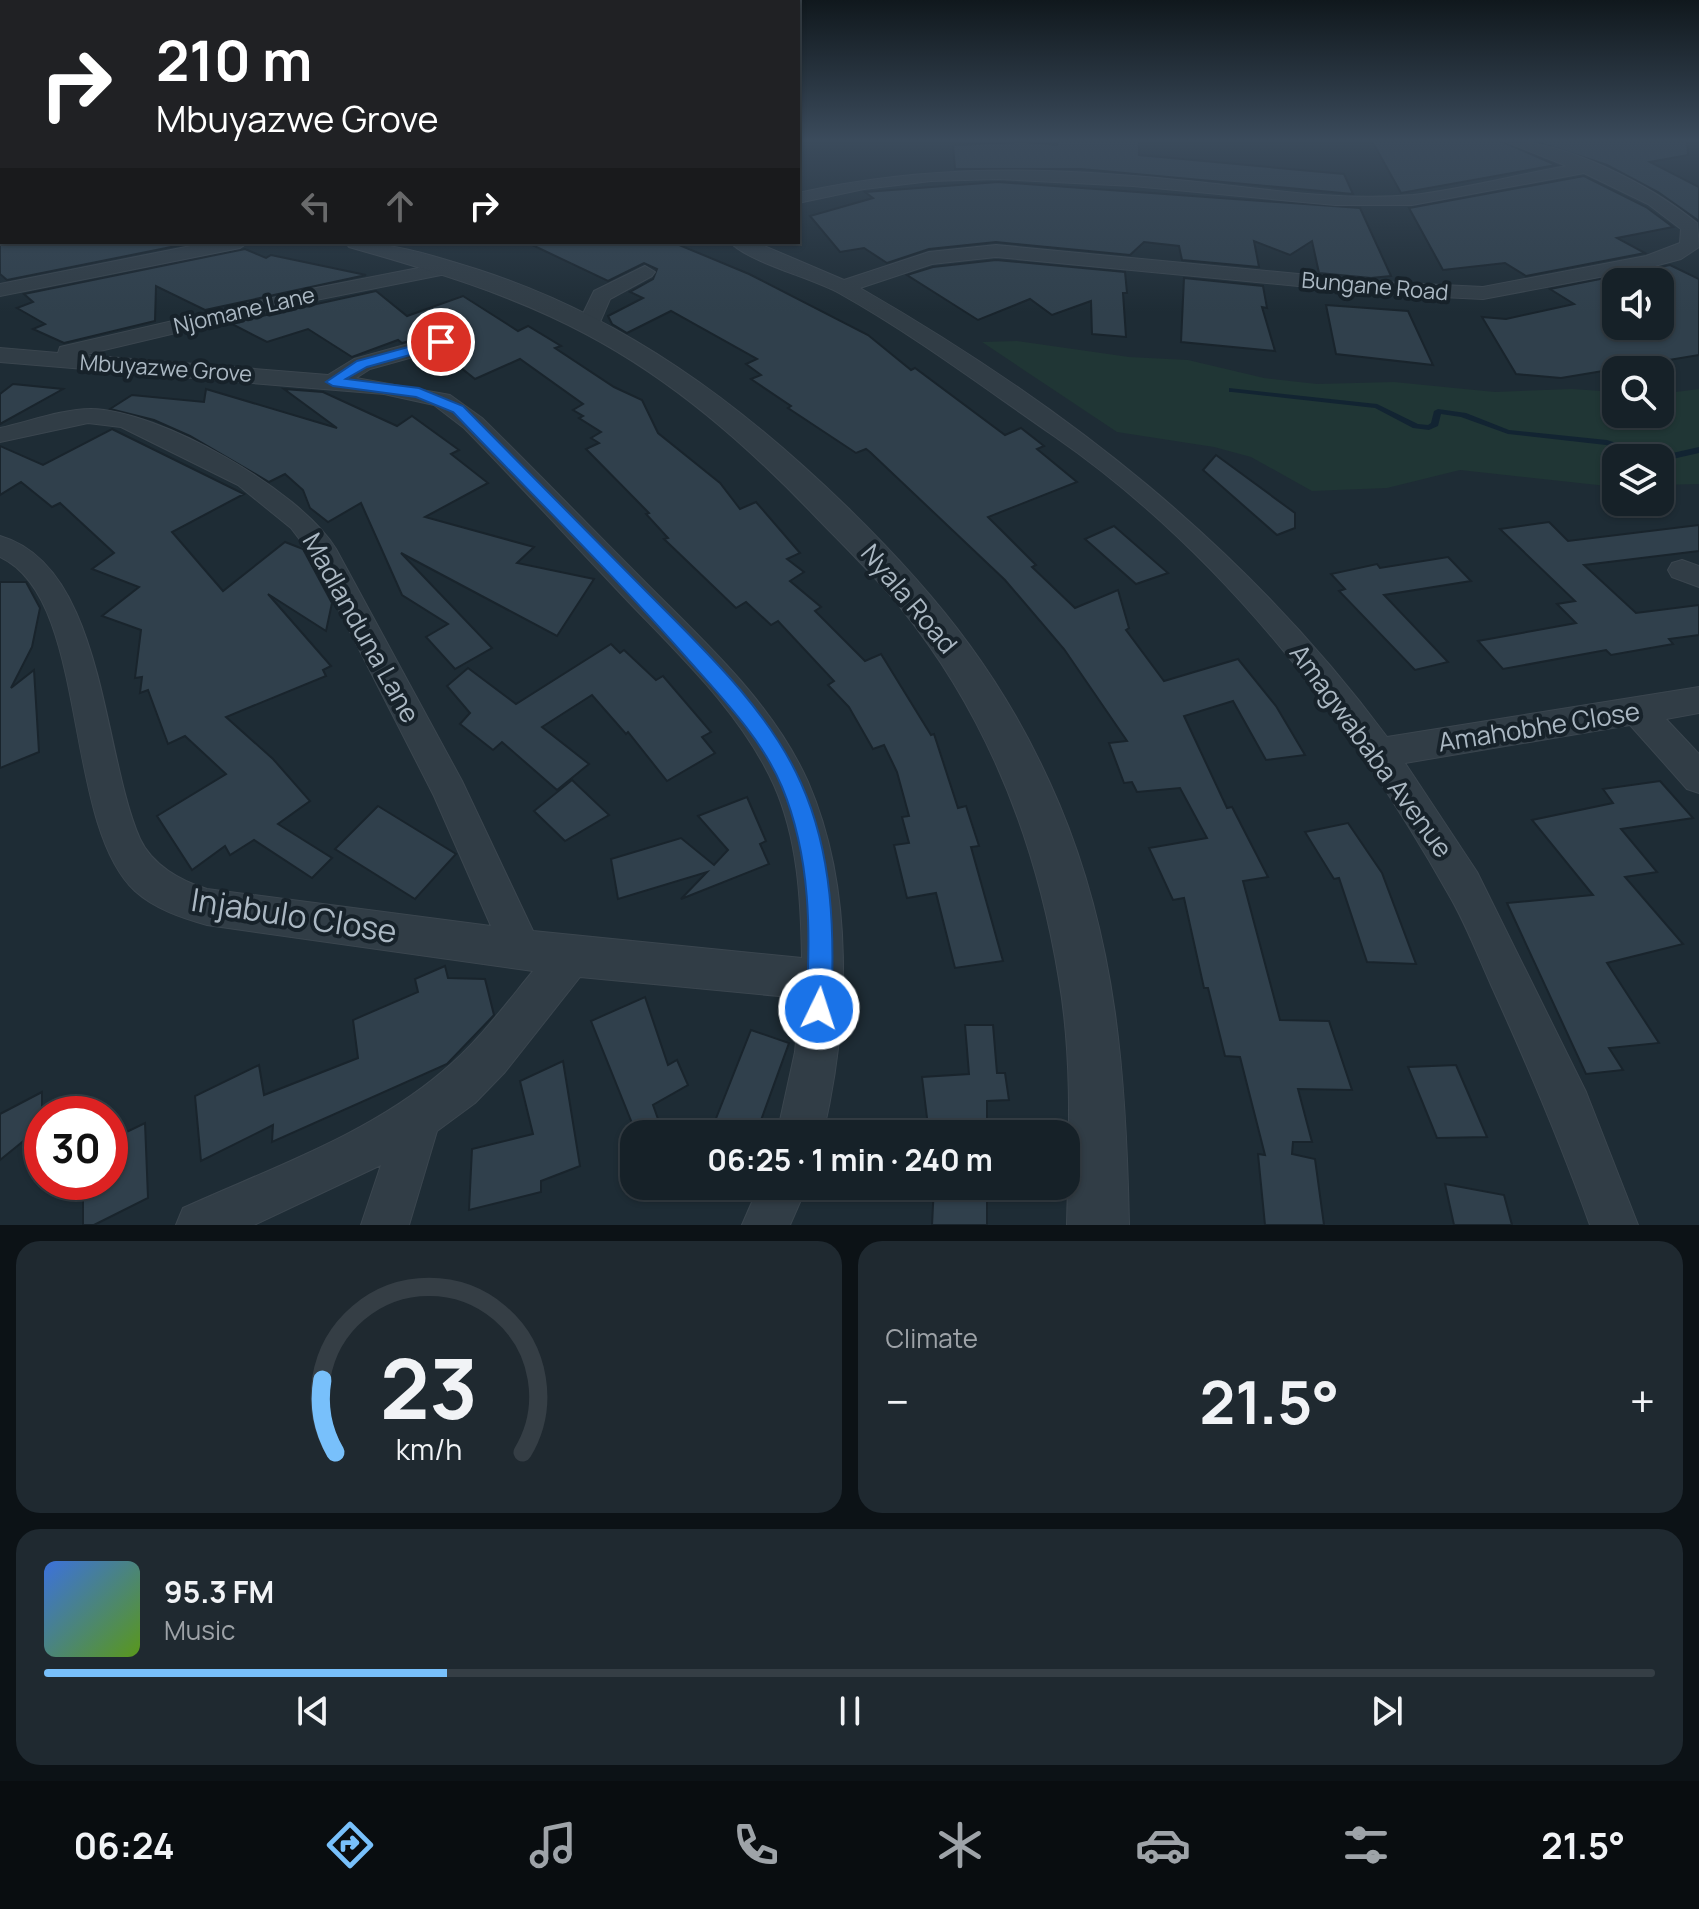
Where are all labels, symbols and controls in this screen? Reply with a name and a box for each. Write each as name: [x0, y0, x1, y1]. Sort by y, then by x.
text: 210 m: [156, 21, 312, 98]
icon: right: [24, 32, 128, 136]
text: Mbuyazwe Grove: [156, 94, 439, 143]
icon: left: [294, 184, 338, 228]
icon: ahead: [378, 184, 422, 228]
icon: right: [462, 184, 506, 228]
street label: Bungane Road: [1300, 265, 1450, 307]
map controls: [1602, 268, 1674, 516]
button: sound: [1602, 268, 1674, 340]
street label: Njomane Lane: [170, 279, 318, 341]
pin: [407, 308, 475, 376]
icon: arrive: [419, 320, 463, 364]
street label: Mbuyazwe Grove: [79, 347, 253, 389]
button: search: [1602, 356, 1674, 428]
button: layers: [1602, 444, 1674, 516]
street label: Madlanduna Lane: [295, 526, 429, 729]
street label: Nyala Road: [853, 536, 966, 661]
street label: Amagwababa Avenue: [1282, 636, 1462, 864]
street label: Amahobhe Close: [1435, 692, 1642, 760]
street label: Injabulo Close: [188, 877, 400, 953]
position arrow: [777, 967, 861, 1051]
speed limit sign: 30: [24, 1096, 128, 1200]
text: 06:25 · 1 min · 240 m: [707, 1139, 993, 1180]
text: Climate: [886, 1320, 978, 1356]
text: 23: [380, 1330, 478, 1444]
text: 21.5°: [1199, 1360, 1339, 1442]
text: −: [886, 1371, 909, 1431]
text: +: [1630, 1371, 1655, 1431]
text: km/h: [396, 1430, 462, 1469]
text: 95.3 FM: [164, 1571, 274, 1612]
text: Music: [164, 1612, 235, 1648]
icon: previous: [291, 1689, 335, 1733]
icon: pause: [828, 1689, 872, 1733]
icon: next: [1365, 1689, 1409, 1733]
icon: directions: [322, 1817, 378, 1873]
icon: music: [525, 1817, 581, 1873]
icon: phone: [728, 1817, 784, 1873]
icon: climate: [932, 1817, 988, 1873]
icon: car: [1135, 1817, 1191, 1873]
icon: filters: [1338, 1817, 1394, 1873]
text: 06:24: [74, 1821, 175, 1870]
text: 21.5°: [1541, 1821, 1625, 1870]

